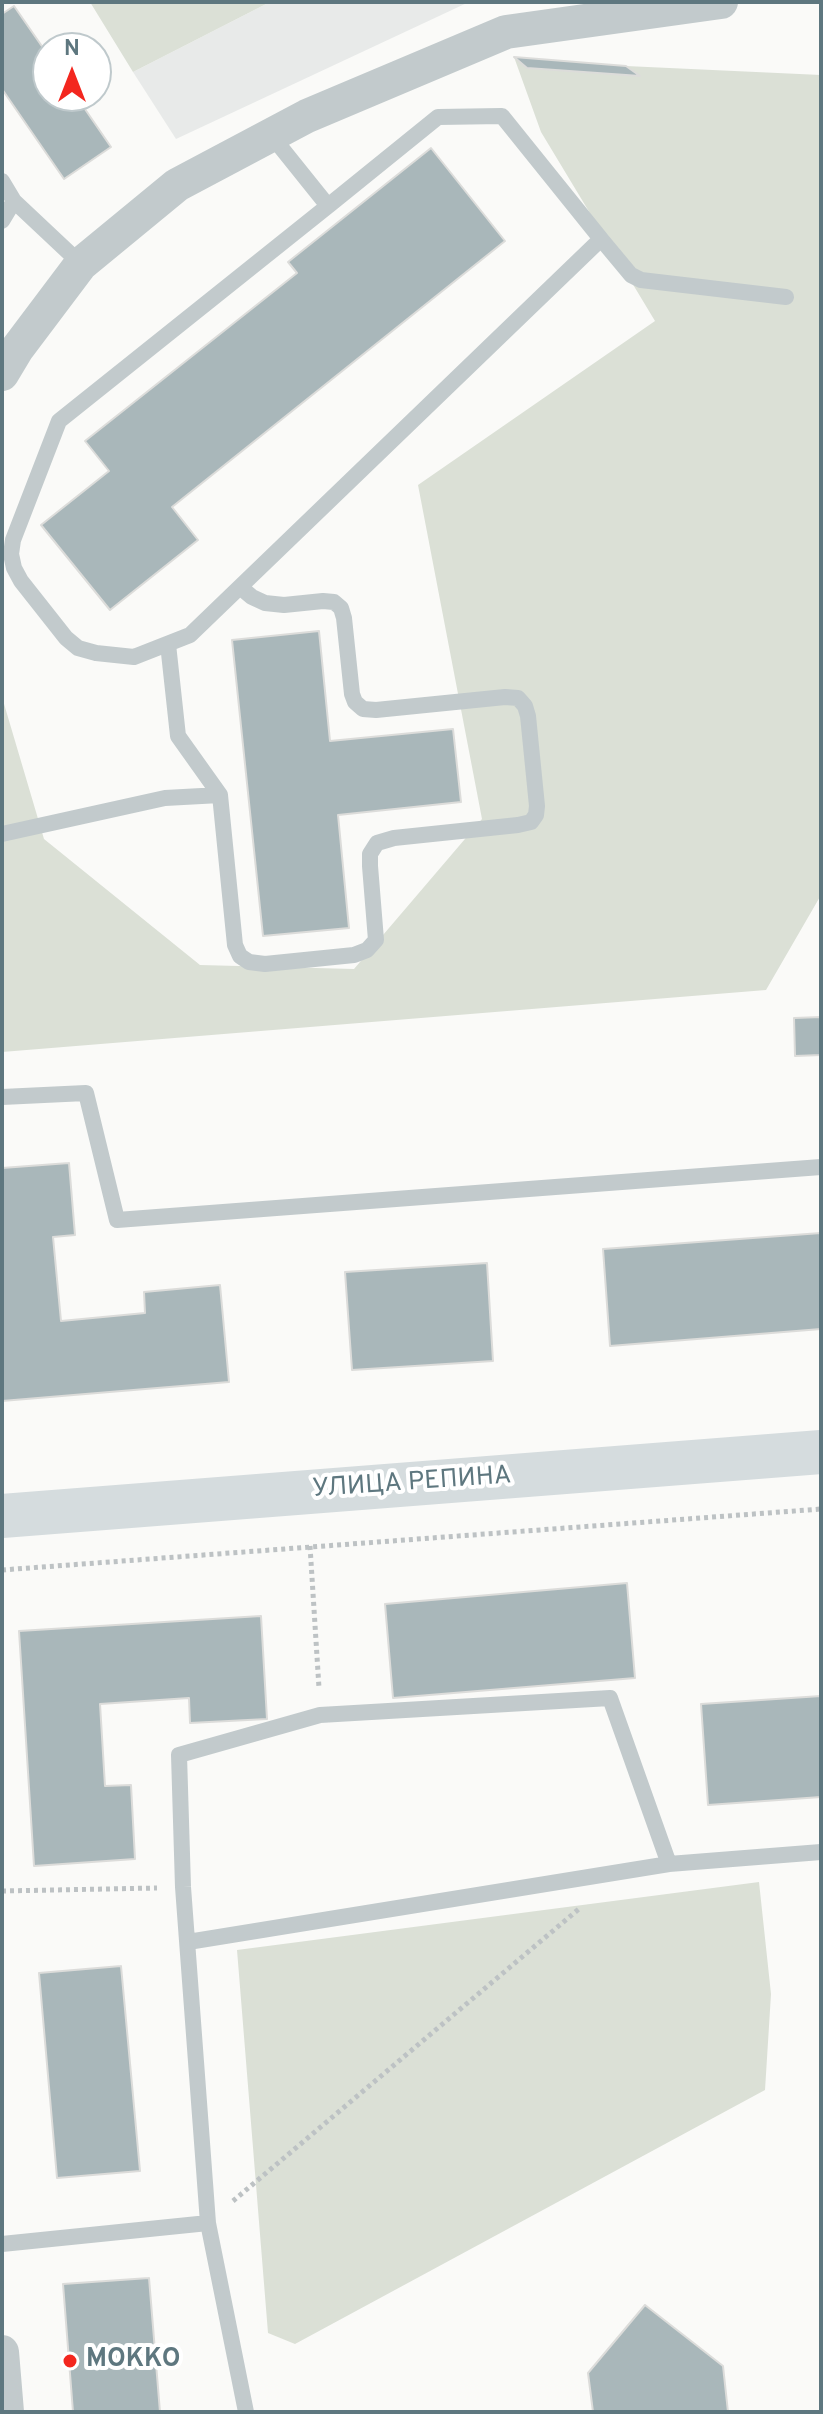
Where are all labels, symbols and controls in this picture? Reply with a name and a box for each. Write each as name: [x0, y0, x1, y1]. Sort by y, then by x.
north arrow: [32, 32, 112, 112]
text: N: [64, 36, 80, 63]
street label: УЛИЦА РЕПИНА: [311, 1461, 513, 1507]
place label: МОККО: [86, 2345, 181, 2377]
marker: МОККО: [61, 2352, 79, 2370]

